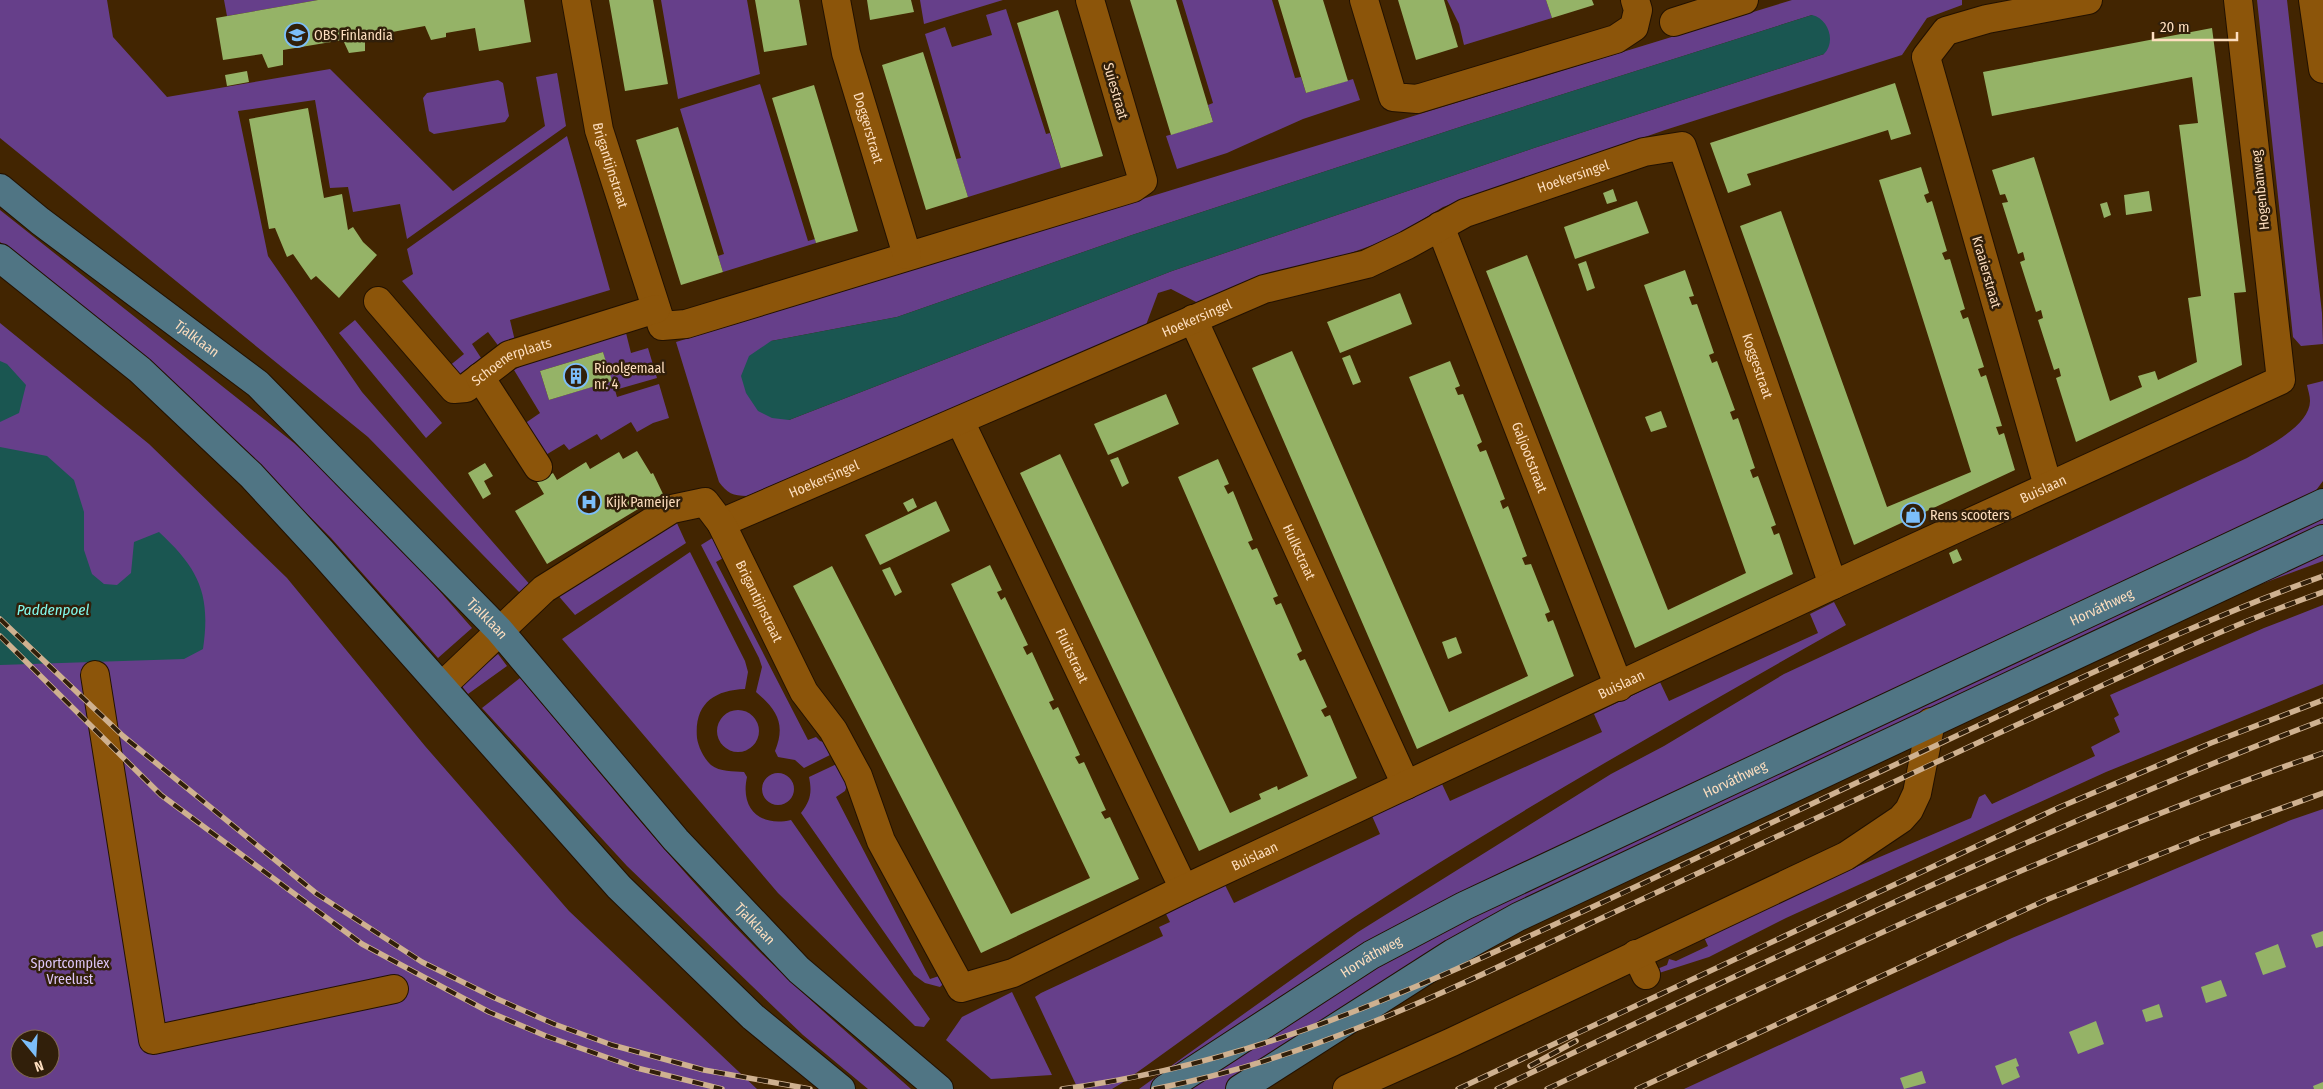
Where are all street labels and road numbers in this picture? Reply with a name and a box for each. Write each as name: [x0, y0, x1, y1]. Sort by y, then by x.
street label: Suiestraat: [1099, 61, 1132, 122]
street label: Doggerstraat: [849, 90, 887, 166]
street label: Brigantijnstraat: [589, 121, 632, 211]
street label: Hogenbanweg: [2248, 149, 2273, 231]
street label: Hoekersingel: [1535, 156, 1612, 197]
street label: Kraaierstraat: [1968, 234, 2005, 310]
street label: Hoekersingel: [1159, 296, 1235, 341]
street label: Tjalklaan: [171, 317, 222, 361]
street label: Koggestraat: [1738, 331, 1776, 401]
street label: Schoenerplaats: [468, 334, 554, 390]
street label: Galjootstraat: [1508, 420, 1551, 496]
street label: Hoekersingel: [786, 456, 862, 502]
street label: Buislaan: [2017, 471, 2069, 507]
street label: Hulkstraat: [1279, 522, 1319, 583]
street label: Brigantijnstraat: [732, 558, 786, 646]
street label: Horváthweg: [2067, 585, 2137, 630]
street label: Tjalklaan: [463, 594, 511, 643]
street label: Fluitstraat: [1052, 626, 1092, 686]
street label: Buislaan: [1596, 667, 1647, 703]
street label: Horváthweg: [1700, 757, 1770, 802]
street label: Buislaan: [1229, 838, 1281, 875]
street label: Tjalklaan: [731, 899, 778, 948]
street label: Horváthweg: [1337, 932, 1405, 982]

